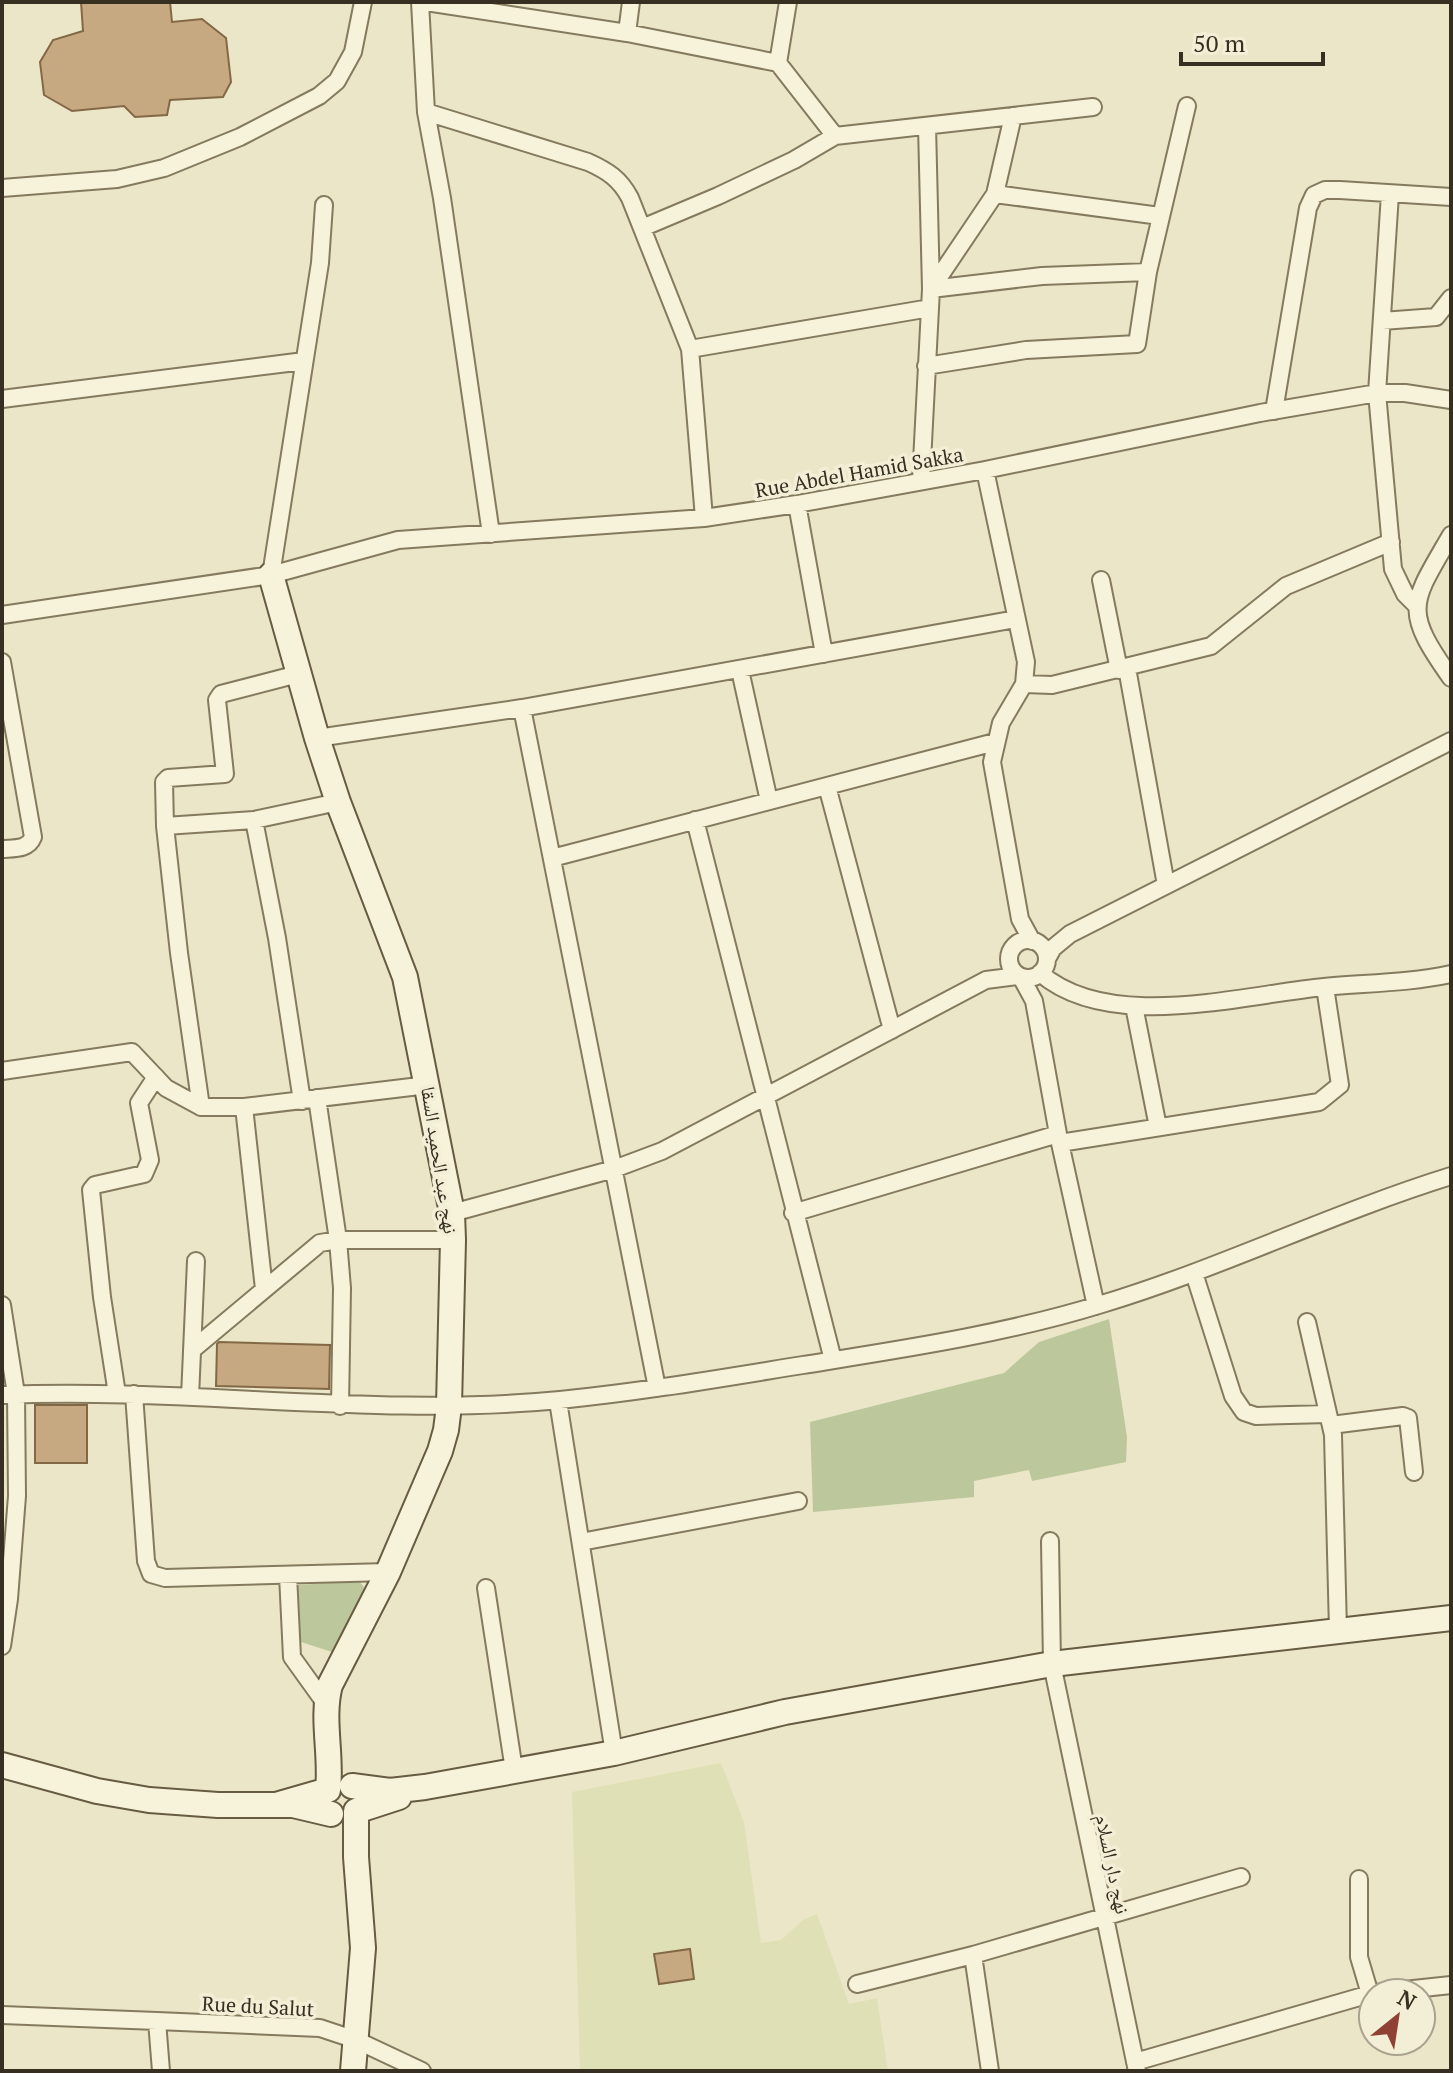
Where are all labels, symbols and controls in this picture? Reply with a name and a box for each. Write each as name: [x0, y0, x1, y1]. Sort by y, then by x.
scale bar: [1181, 16, 1323, 66]
text: 50 m: [1193, 27, 1245, 59]
street label: Rue Abdel Hamid Sakka: [753, 440, 965, 504]
street label: نهج عبد الحميد السقا: [415, 1084, 465, 1236]
street label: نهج دار السلام: [1088, 1812, 1137, 1916]
north arrow: [1357, 1977, 1437, 2057]
text: N: [1393, 1983, 1422, 2016]
street label: Rue du Salut: [201, 1990, 315, 2022]

